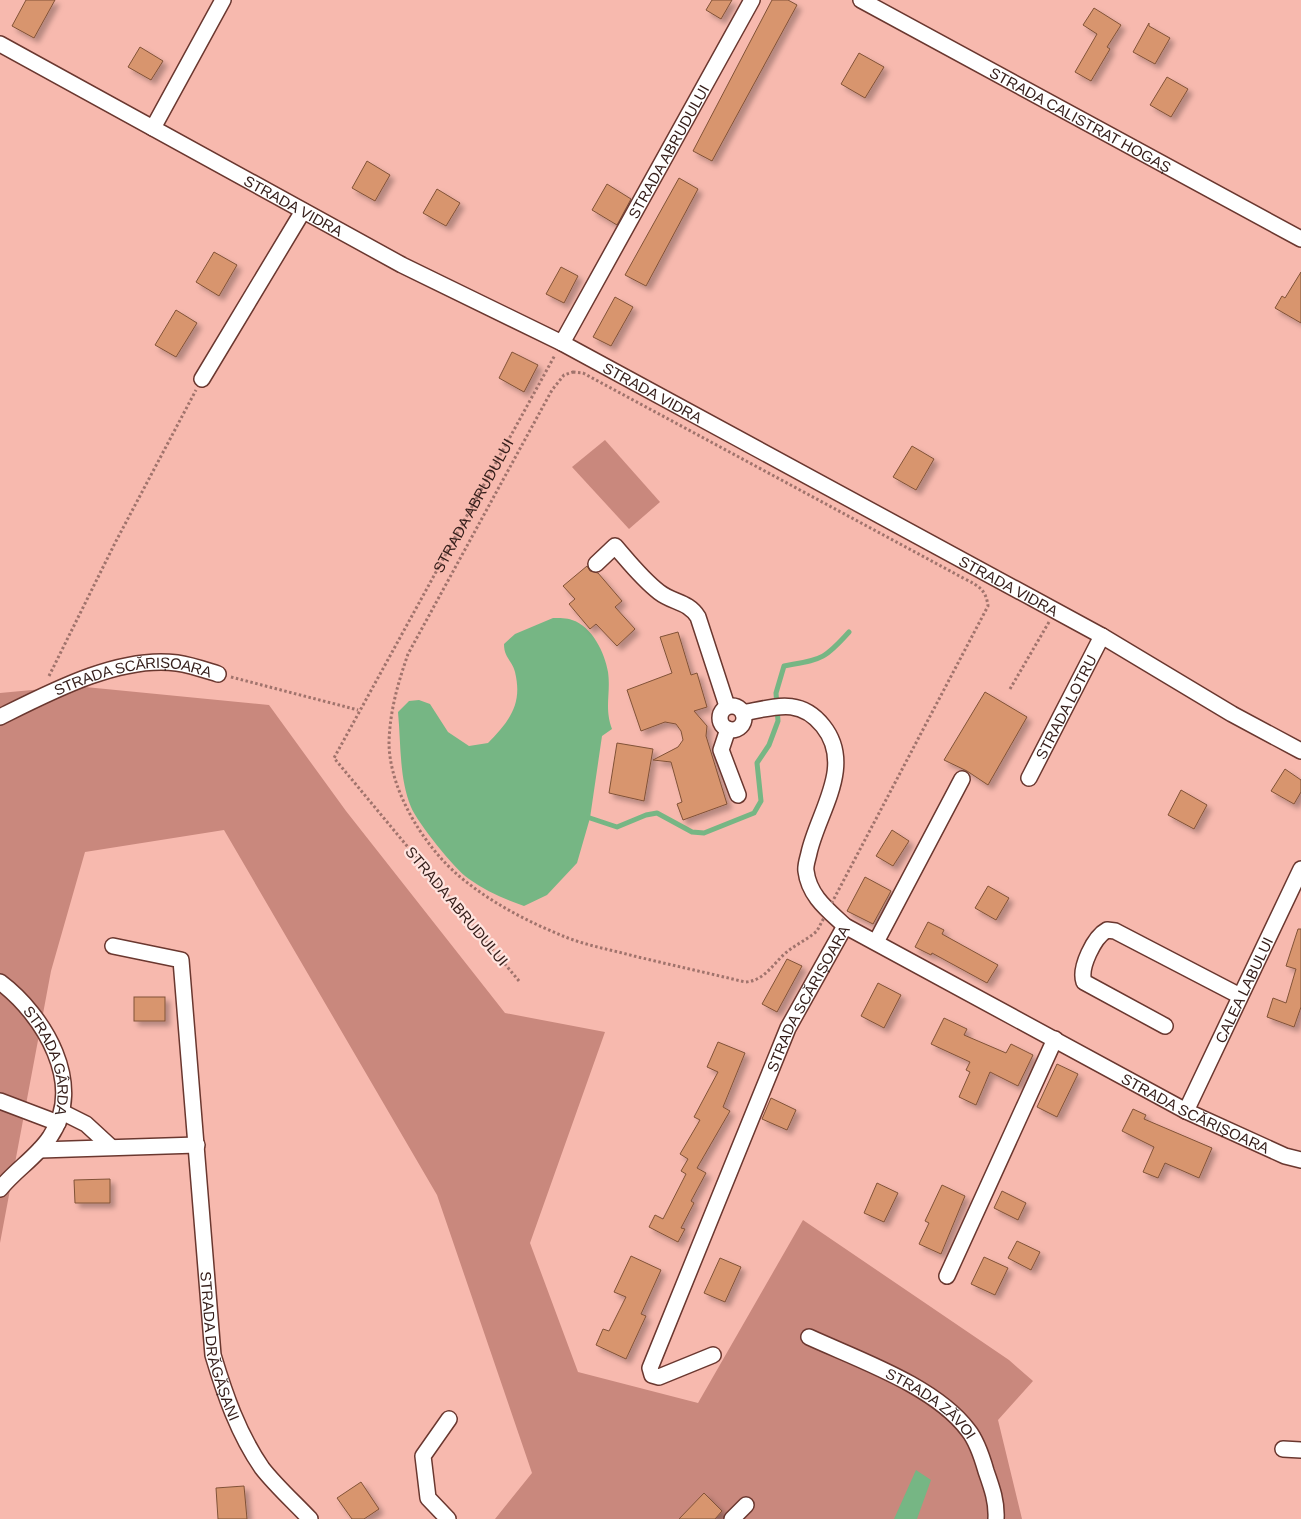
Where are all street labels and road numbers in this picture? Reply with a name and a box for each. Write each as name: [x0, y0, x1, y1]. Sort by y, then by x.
street label: STRADA CALISTRAT HOGAȘ: [987, 63, 1174, 175]
street label: STRADA ABRUDULUI: [624, 82, 712, 221]
street label: STRADA VIDRA: [241, 171, 346, 239]
street label: STRADA VIDRA: [600, 359, 705, 426]
street label: STRADA ABRUDULUI: [429, 435, 516, 575]
street label: STRADA VIDRA: [956, 552, 1061, 619]
street label: STRADA LOTRU: [1032, 652, 1099, 762]
street label: STRADA SCĂRIȘOARA: [51, 653, 214, 698]
street label: STRADA ABRUDULUI: [402, 843, 512, 969]
street label: STRADA SCĂRIȘOARA: [763, 922, 852, 1074]
street label: CALEA LABULUI: [1211, 934, 1276, 1046]
street label: STRADA GÂRDA: [20, 1002, 72, 1117]
street label: STRADA SCĂRIȘOARA: [1119, 1069, 1272, 1156]
street label: STRADA DRĂGĂȘANI: [198, 1271, 243, 1423]
street label: STRADA ZĂVOI: [883, 1364, 980, 1442]

